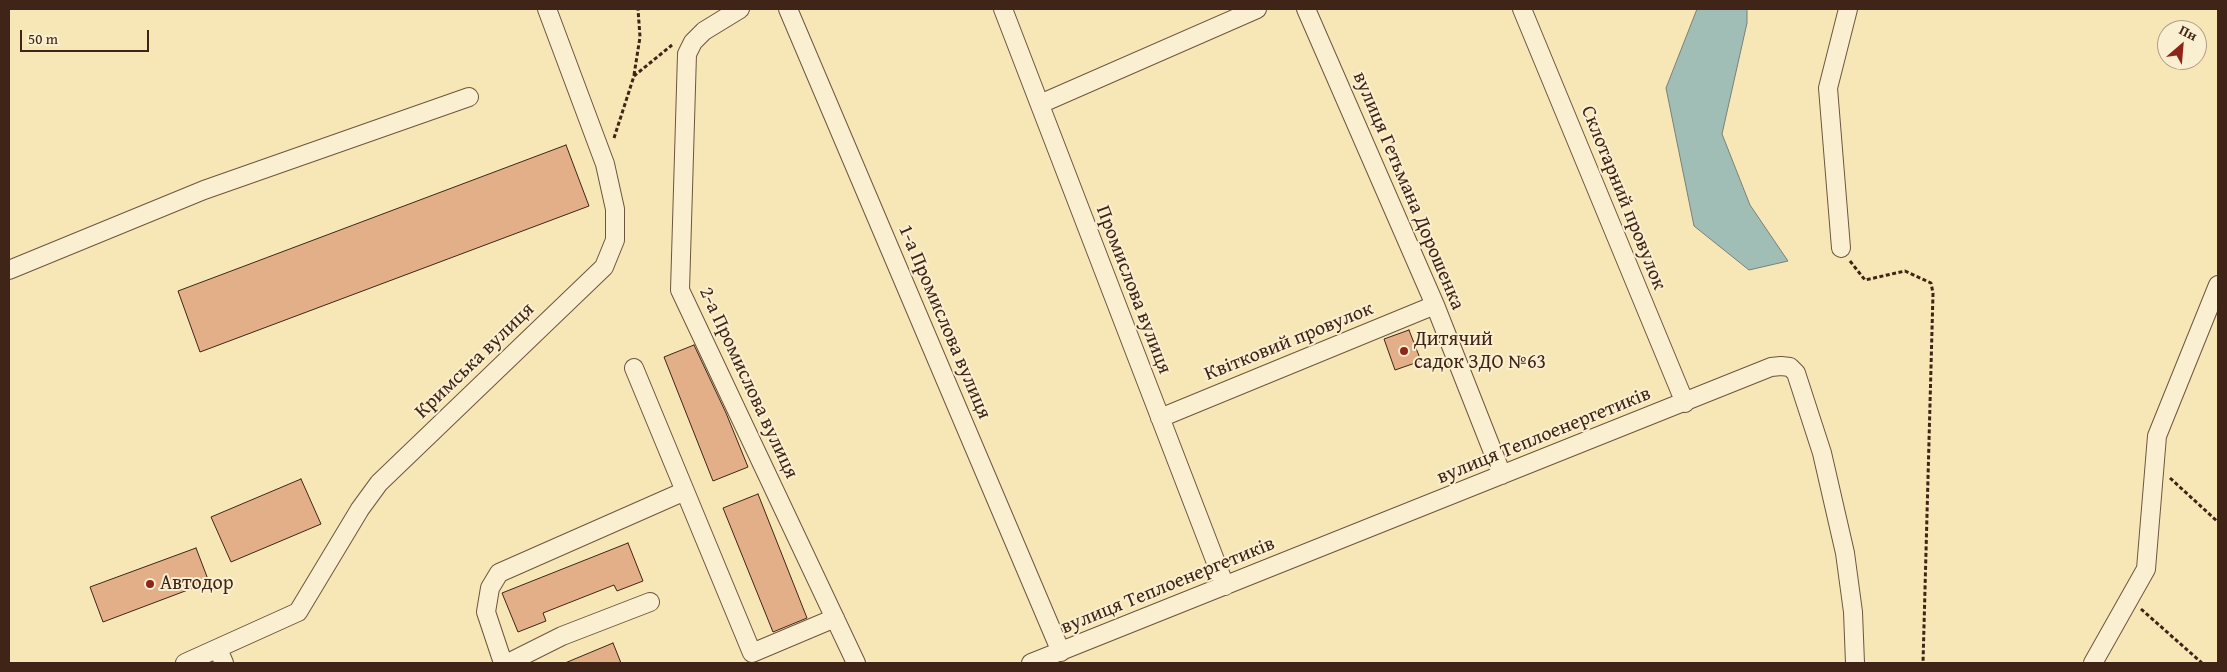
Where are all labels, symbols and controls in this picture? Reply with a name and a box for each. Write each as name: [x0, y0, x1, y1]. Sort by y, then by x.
scale bar: [22, 20, 151, 52]
north arrow: [2157, 20, 2207, 70]
text: Пн: [2176, 20, 2201, 46]
text: 50 m: [28, 28, 58, 49]
street label: вулиця Гетьмана Дорошенка: [1347, 68, 1469, 314]
street label: Склотарний провулок: [1575, 103, 1671, 293]
street label: Промислова вулиця: [1090, 203, 1176, 377]
street label: 1-а Промислова вулиця: [892, 221, 996, 423]
street label: 2-а Промислова вулиця: [693, 283, 803, 483]
street label: Квітковий провулок: [1201, 297, 1377, 387]
street label: Кримська вулиця: [410, 298, 540, 424]
place label: Дитячий садок ЗДО №63: [1414, 328, 1546, 375]
marker: Дитячий садок ЗДО №63: [1398, 345, 1410, 357]
street label: вулиця Теплоенергетиків: [1434, 382, 1654, 490]
street label: вулиця Теплоенергетиків: [1058, 532, 1278, 640]
place label: Автодор: [160, 572, 234, 596]
marker: Автодор: [144, 578, 156, 590]

